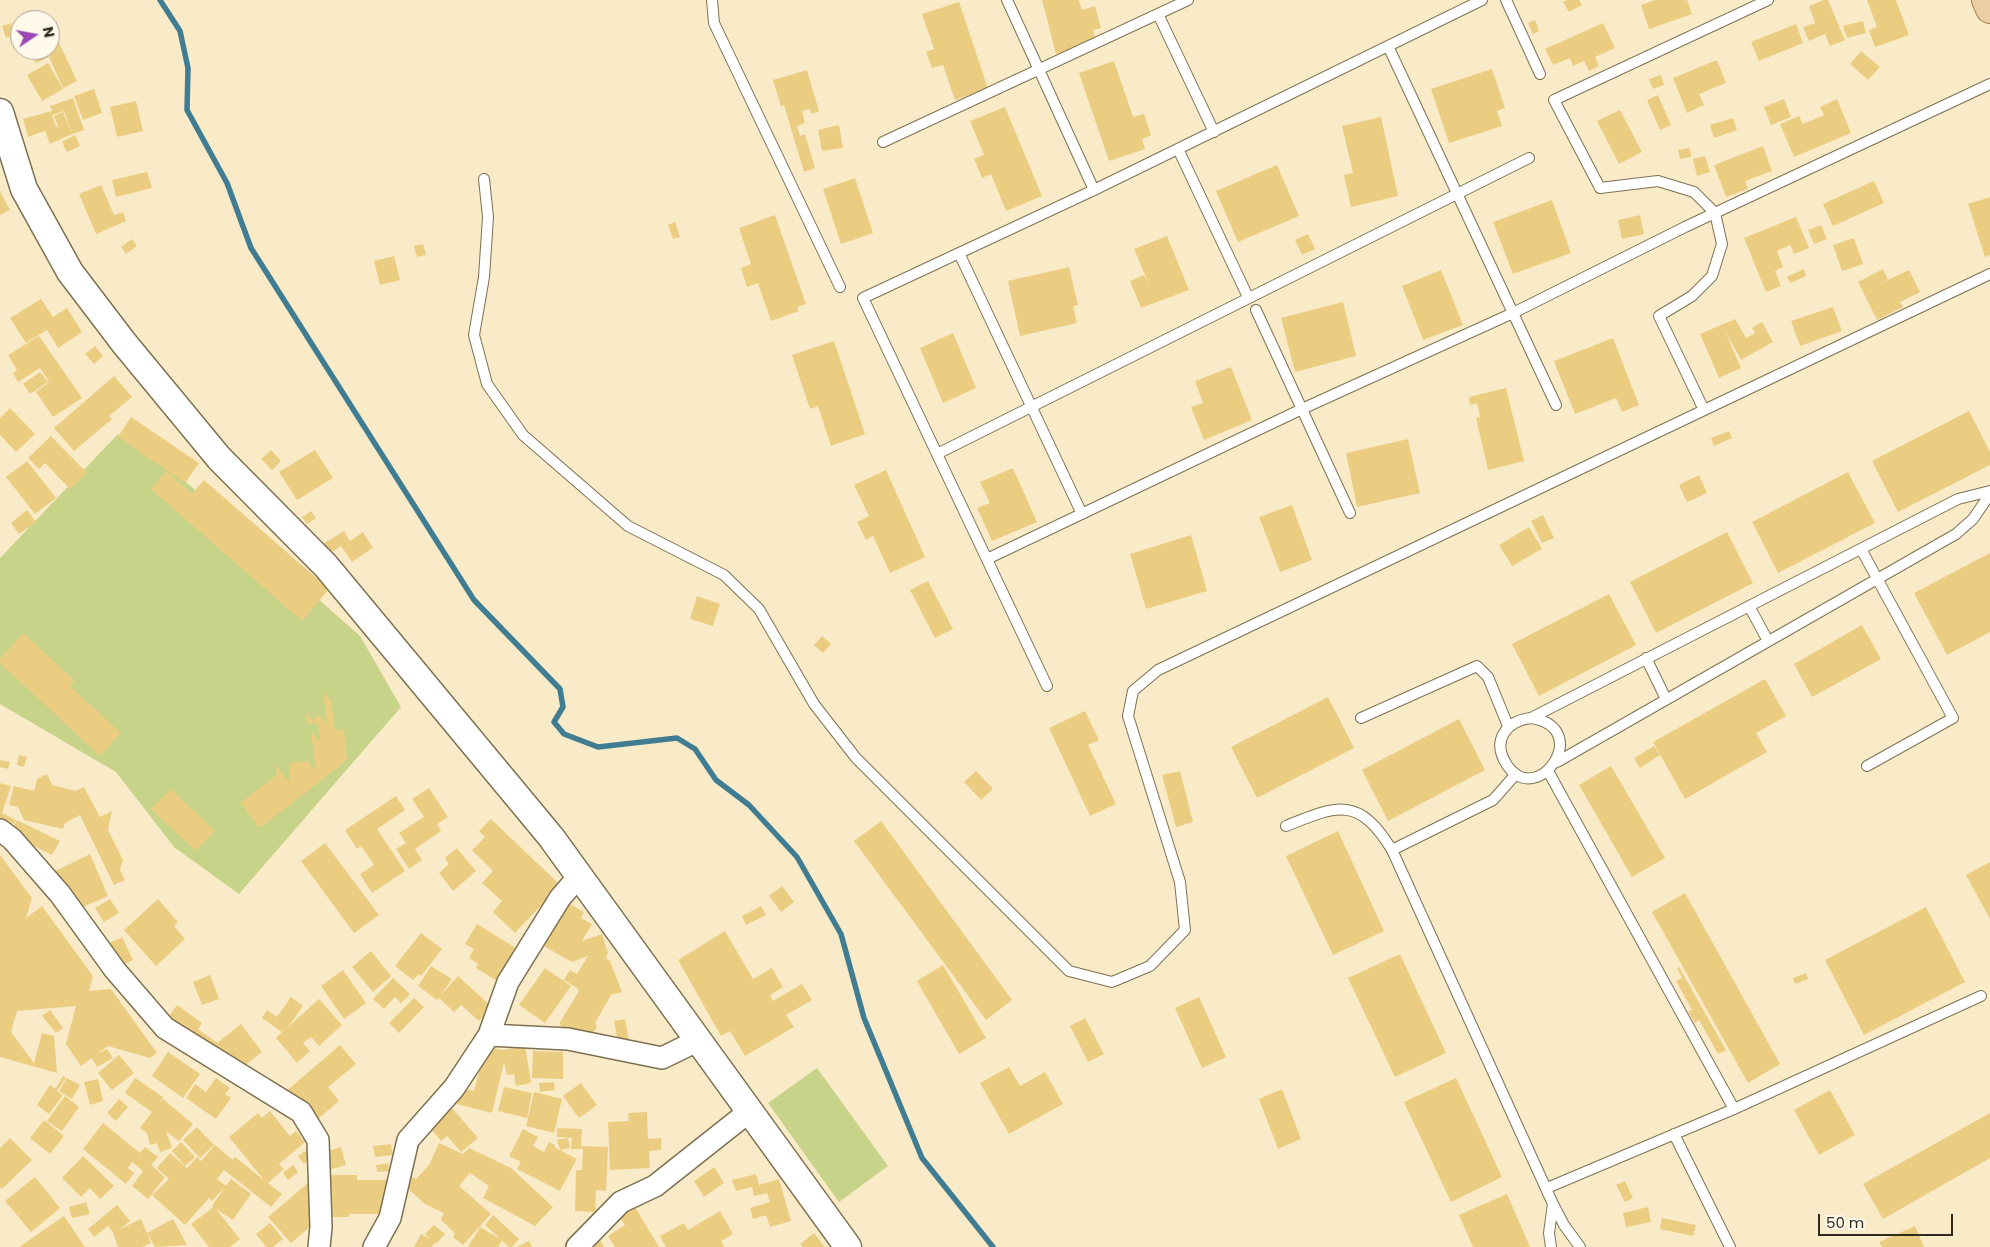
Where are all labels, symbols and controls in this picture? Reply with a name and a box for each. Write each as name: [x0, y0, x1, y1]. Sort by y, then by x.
north arrow: [10, 10, 60, 60]
text: N: [38, 25, 60, 39]
scale bar: [1820, 1204, 1955, 1236]
text: 50 m: [1826, 1212, 1864, 1233]

